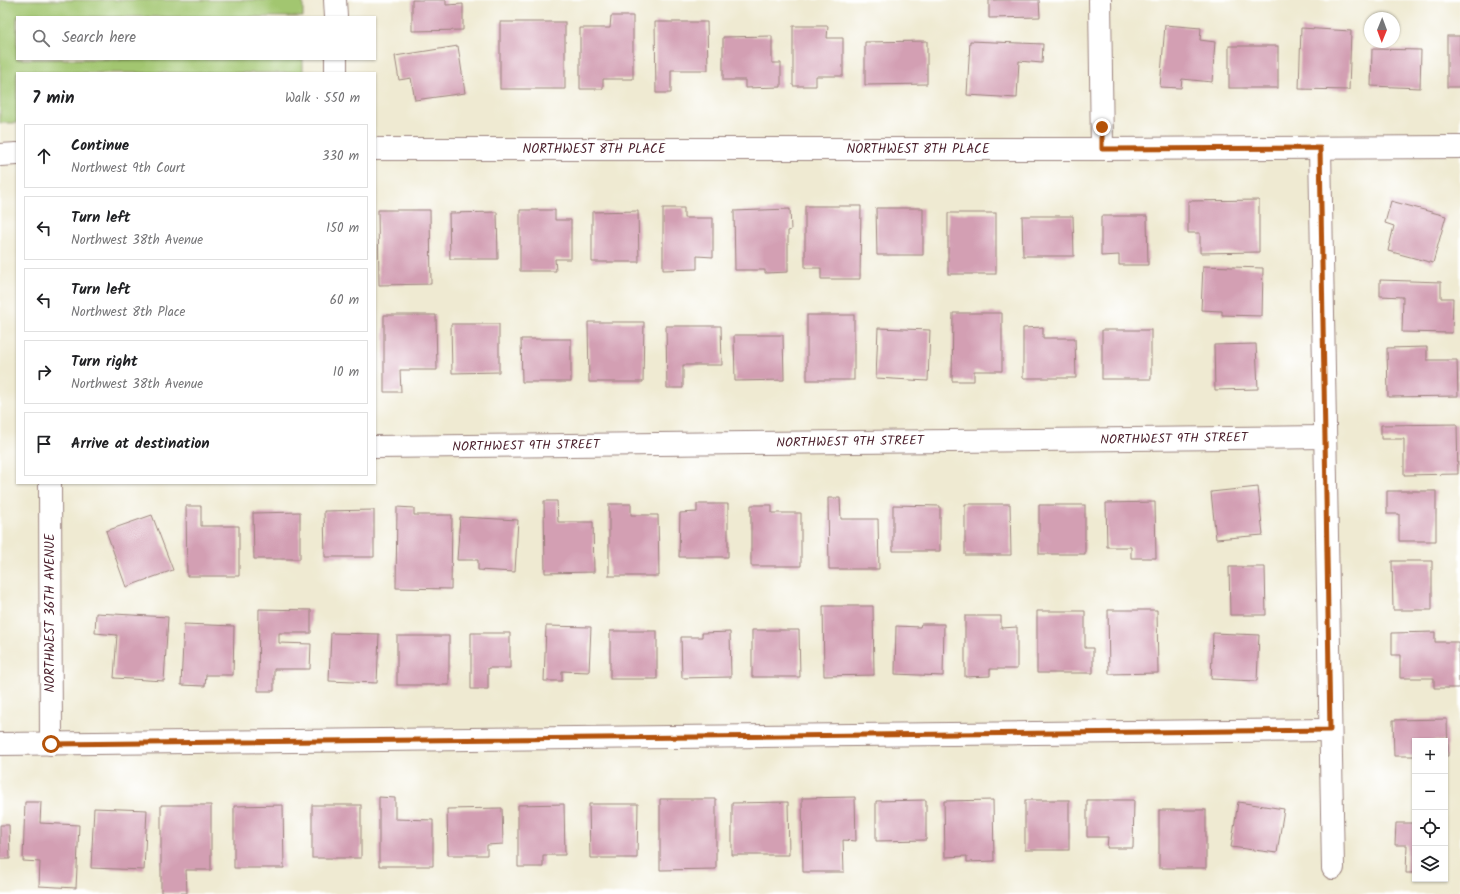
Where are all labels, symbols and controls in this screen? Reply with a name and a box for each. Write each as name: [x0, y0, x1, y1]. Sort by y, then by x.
north arrow: [1364, 12, 1400, 48]
search box: [16, 16, 376, 60]
text: Search here: [62, 26, 136, 50]
icon: search: [30, 27, 52, 49]
text: 7 min: [32, 85, 74, 112]
text: Walk · 550 m: [285, 88, 360, 109]
route end: [1093, 118, 1111, 136]
text: Continue: [71, 134, 129, 158]
street label: NORTHWEST 8TH PLACE: [522, 139, 666, 160]
street label: NORTHWEST 8TH PLACE: [846, 139, 990, 160]
icon: ahead: [33, 145, 55, 167]
text: 330 m: [322, 146, 359, 167]
text: Northwest 9th Court: [71, 158, 185, 179]
text: Turn left: [71, 206, 131, 230]
icon: left: [33, 217, 55, 239]
text: 150 m: [326, 218, 359, 239]
text: Northwest 38th Avenue: [71, 230, 203, 251]
text: Turn left: [71, 278, 131, 302]
icon: left: [33, 289, 55, 311]
text: 60 m: [330, 290, 359, 311]
text: Northwest 8th Place: [71, 302, 185, 323]
text: Turn right: [71, 350, 138, 374]
icon: right: [33, 361, 55, 383]
text: 10 m: [333, 362, 359, 383]
text: Northwest 38th Avenue: [71, 374, 203, 395]
street label: NORTHWEST 9TH STREET: [1100, 427, 1249, 451]
street label: NORTHWEST 9TH STREET: [776, 430, 925, 454]
text: Arrive at destination: [71, 432, 210, 456]
icon: arrive: [33, 433, 55, 455]
street label: NORTHWEST 9TH STREET: [452, 434, 601, 458]
street label: NORTHWEST 36TH AVENUE: [40, 533, 61, 693]
route start: [42, 735, 60, 753]
map controls: [1412, 738, 1448, 882]
button: +: [1412, 738, 1448, 774]
button: −: [1412, 774, 1448, 810]
button: locate: [1412, 810, 1448, 846]
button: layers: [1412, 846, 1448, 882]

